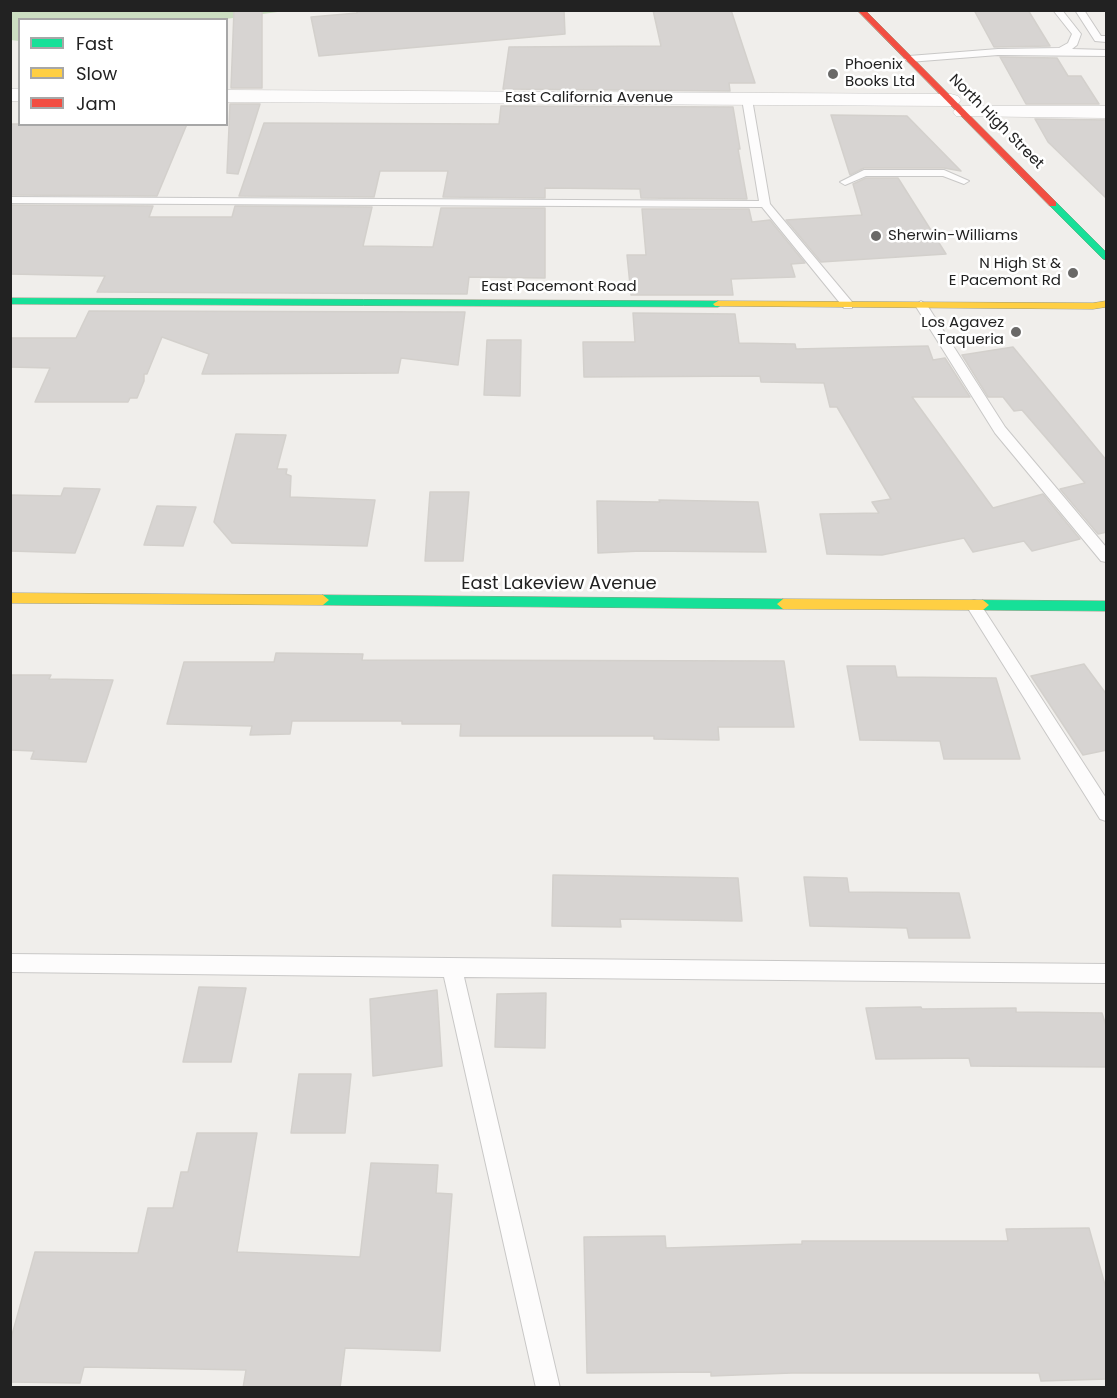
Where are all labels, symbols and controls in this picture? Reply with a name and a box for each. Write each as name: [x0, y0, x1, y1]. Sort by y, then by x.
legend: [18, 18, 228, 126]
text: Fast: [76, 31, 113, 56]
place label: Phoenix Books Ltd: [845, 56, 915, 91]
text: Slow: [76, 61, 117, 86]
marker: Phoenix Books Ltd: [826, 67, 840, 81]
street label: North High Street: [945, 71, 1047, 173]
street label: East California Avenue: [505, 89, 673, 107]
text: Jam: [76, 91, 116, 116]
place label: Sherwin-Williams: [888, 227, 1018, 245]
marker: Sherwin-Williams: [869, 229, 883, 243]
place label: N High St & E Pacemont Rd: [949, 255, 1061, 290]
marker: N High St & E Pacemont Rd: [1066, 266, 1080, 280]
street label: East Pacemont Road: [481, 278, 637, 296]
place label: Los Agavez Taqueria: [921, 314, 1004, 349]
marker: Los Agavez Taqueria: [1009, 325, 1023, 339]
street label: East Lakeview Avenue: [461, 573, 657, 595]

